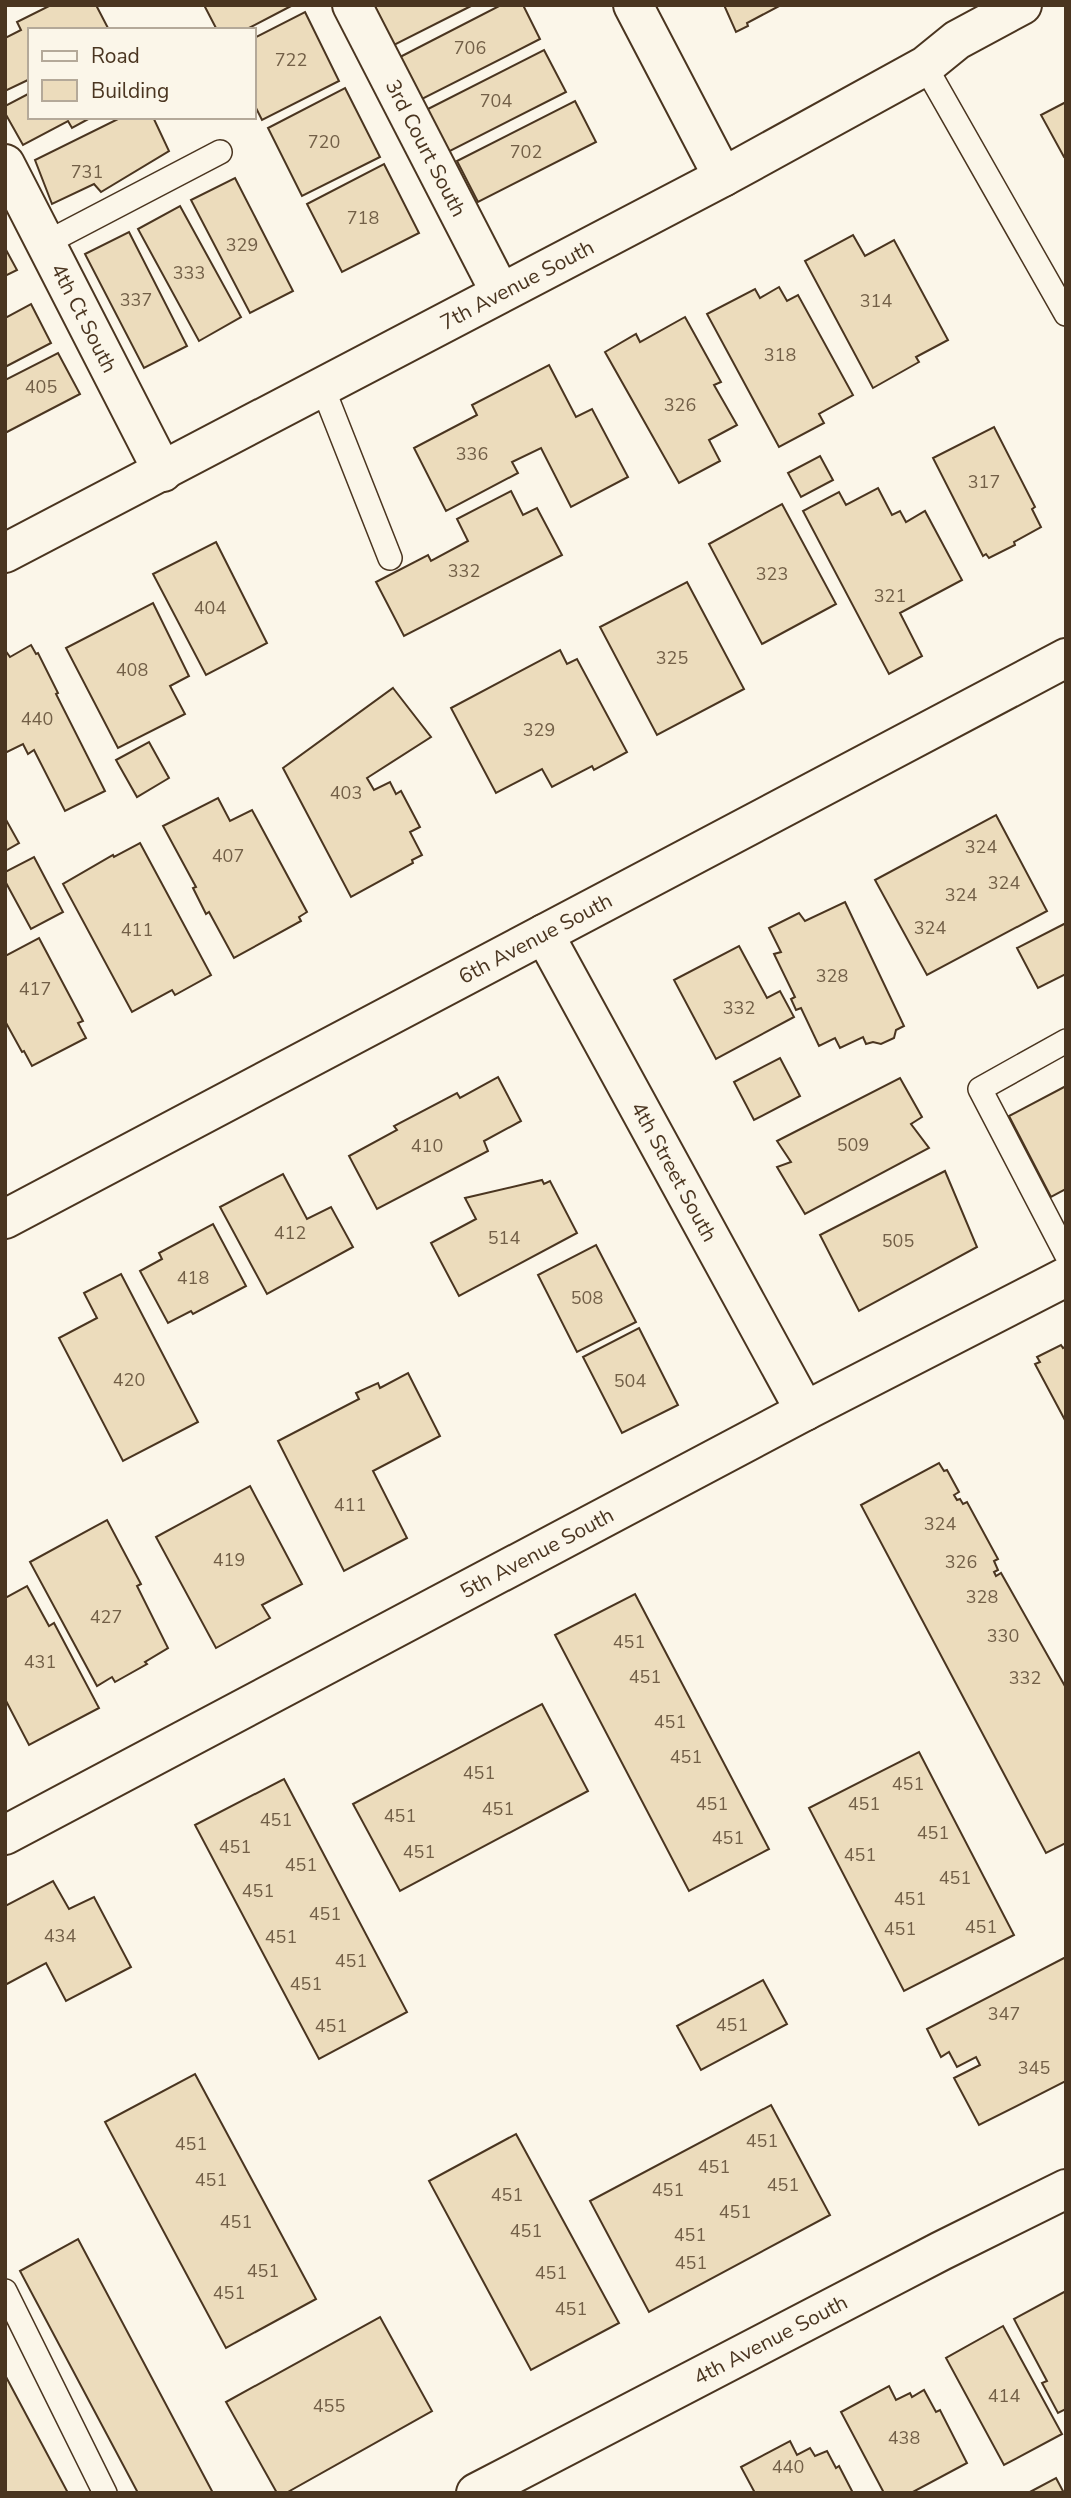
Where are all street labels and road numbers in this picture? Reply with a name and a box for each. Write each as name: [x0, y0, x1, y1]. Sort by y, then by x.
street label: 3rd Court South: [379, 75, 473, 222]
street label: 7th Avenue South: [435, 233, 599, 337]
street label: 4th Ct South: [44, 258, 124, 378]
street label: 6th Avenue South: [454, 886, 617, 991]
street label: 4th Street South: [624, 1097, 724, 1247]
street label: 5th Avenue South: [455, 1501, 619, 1605]
street label: 4th Avenue South: [689, 2288, 852, 2391]

